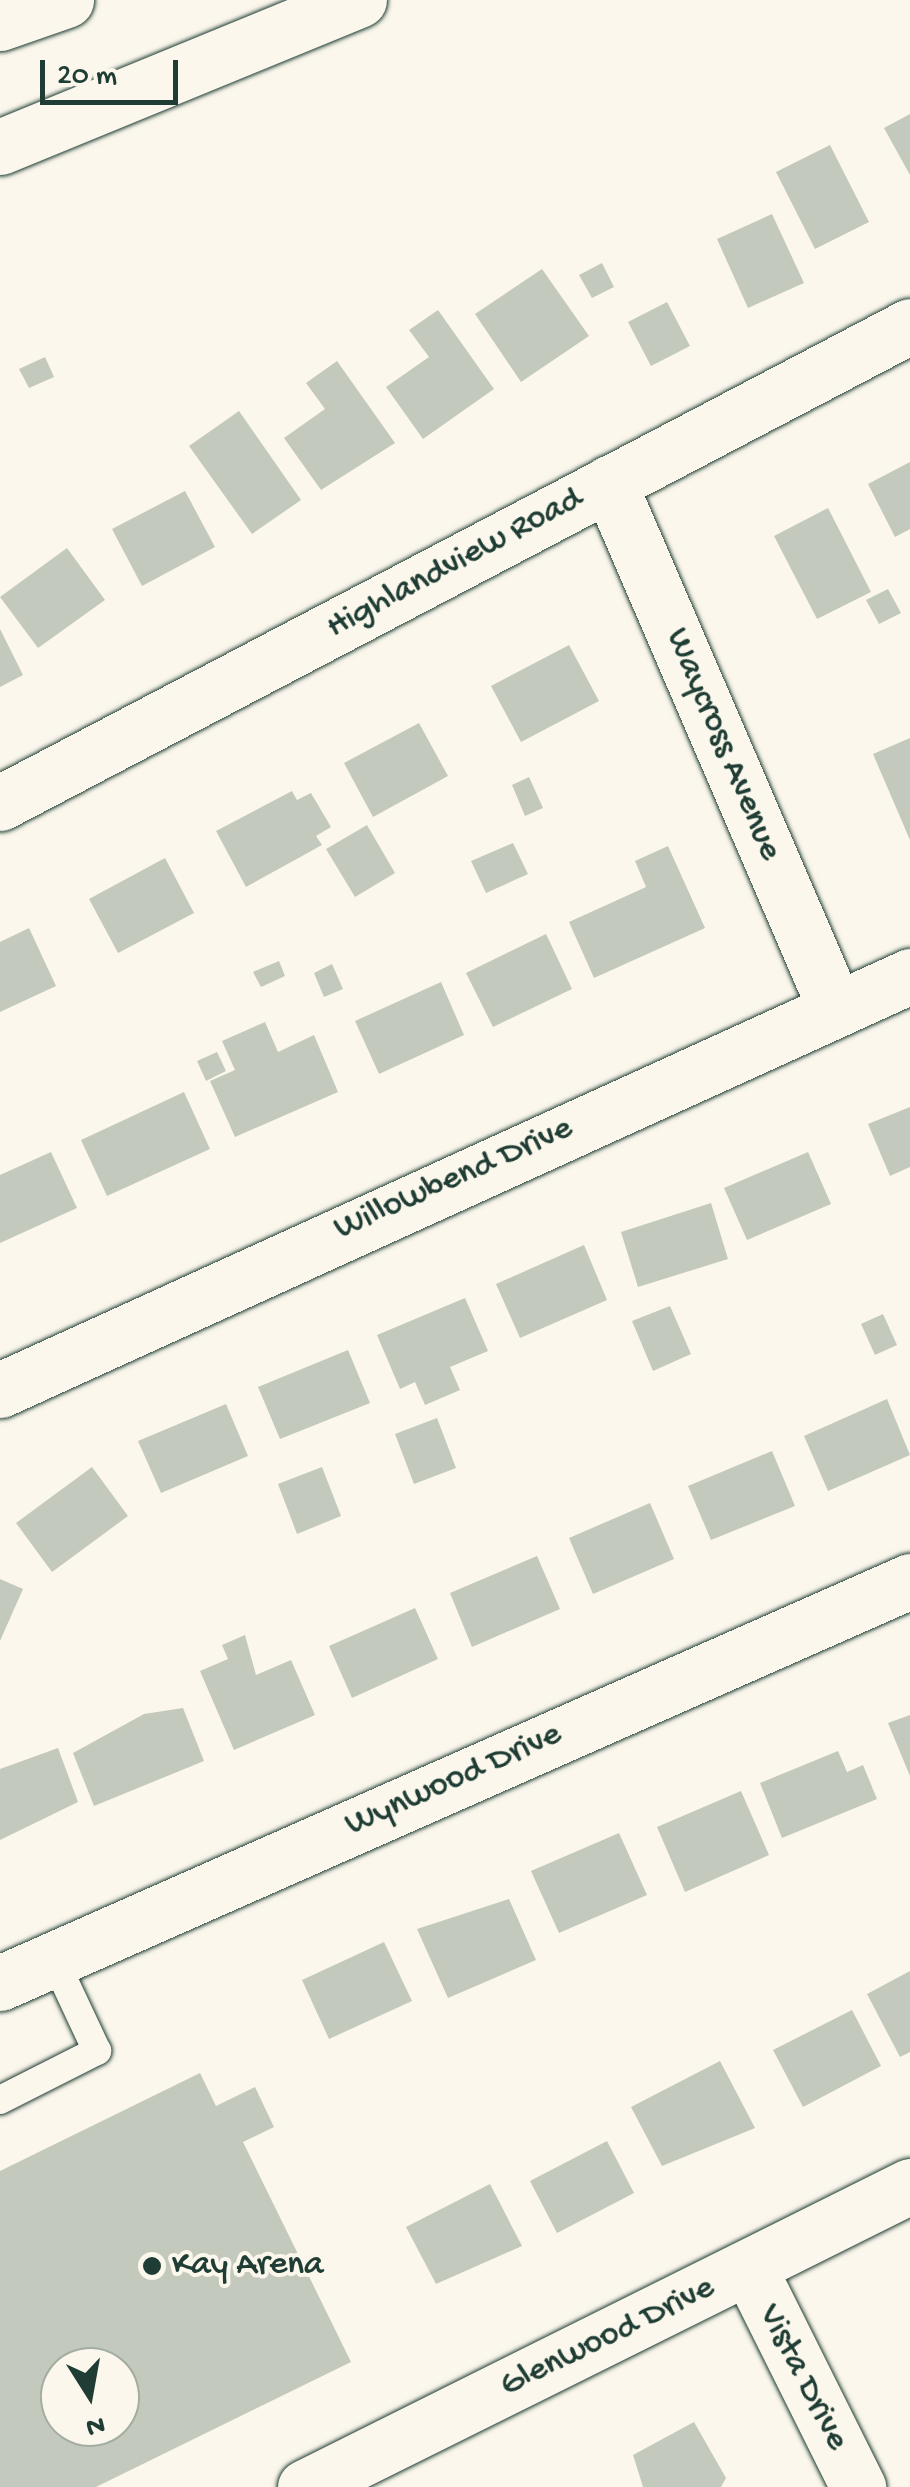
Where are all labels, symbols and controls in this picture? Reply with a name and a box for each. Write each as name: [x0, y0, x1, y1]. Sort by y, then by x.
scale bar: [45, 40, 182, 102]
text: 20 m: [57, 60, 117, 95]
street label: Highlandview Road: [320, 479, 590, 649]
street label: Waycross Avenue: [654, 623, 790, 867]
street label: Willowbend Drive: [328, 1109, 580, 1251]
street label: Wynwood Drive: [339, 1715, 569, 1847]
place label: Kay Arena: [172, 2245, 323, 2287]
marker: Kay Arena: [141, 2255, 163, 2277]
street label: Glenwood Drive: [494, 2268, 722, 2408]
street label: Vista Drive: [747, 2298, 857, 2458]
north arrow: [40, 2347, 140, 2447]
text: N: [83, 2407, 108, 2443]

